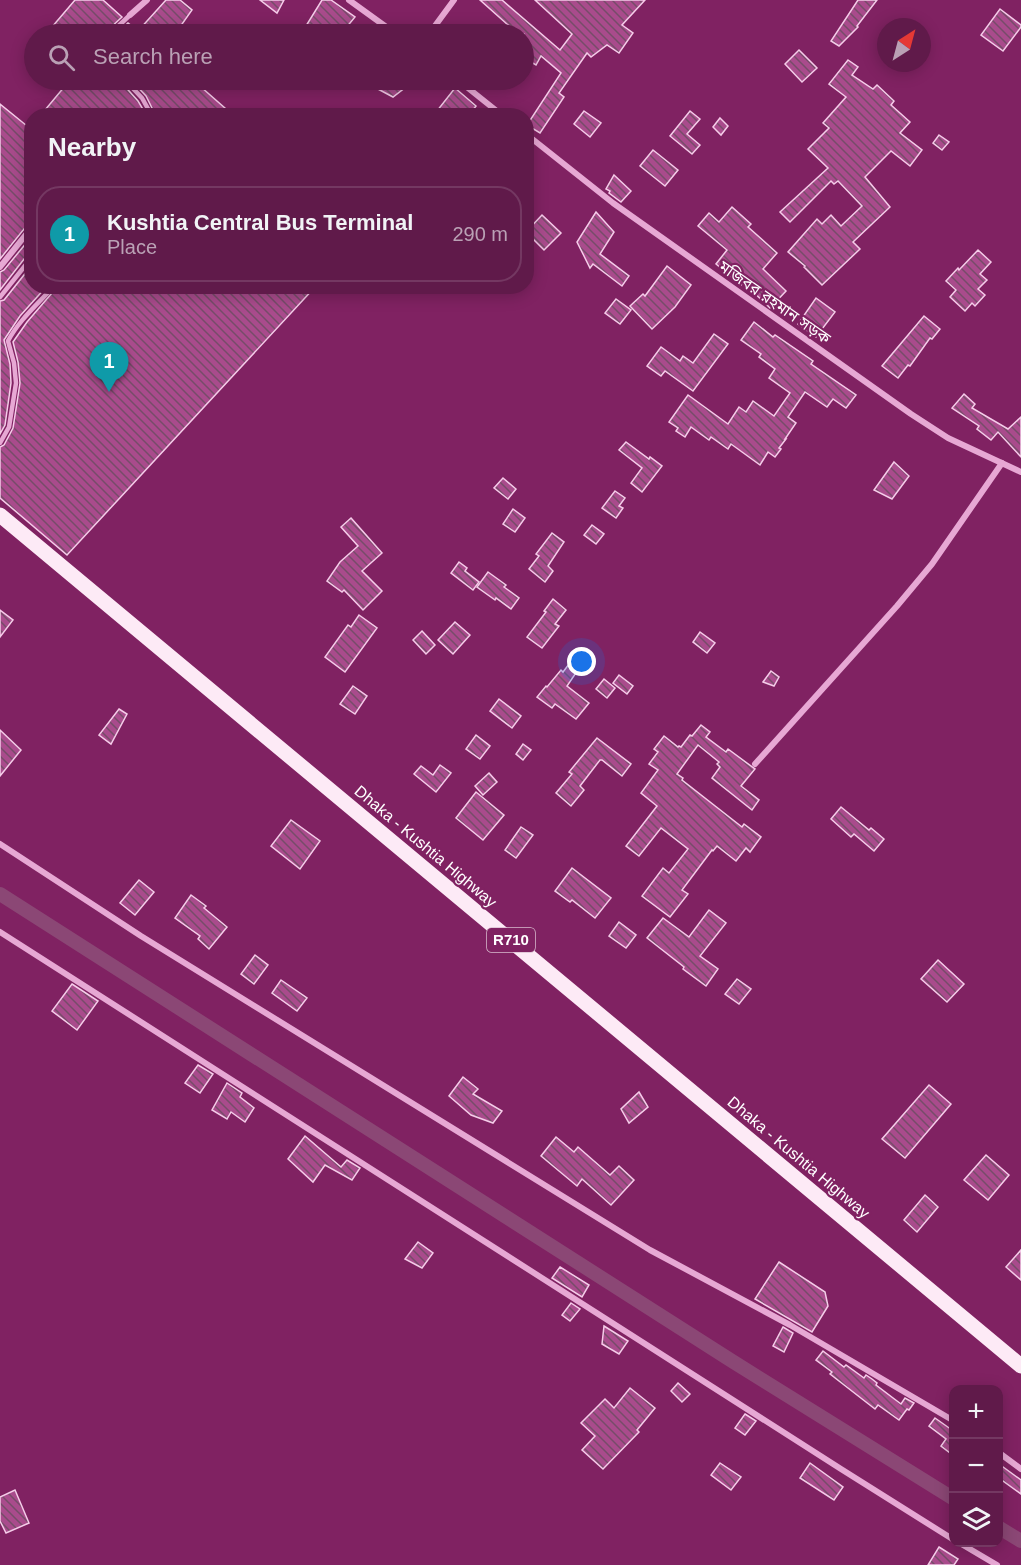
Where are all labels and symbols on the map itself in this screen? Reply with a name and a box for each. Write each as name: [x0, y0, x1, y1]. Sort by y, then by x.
north arrow: [877, 18, 931, 72]
street label: মজিবর রহমান সড়ক: [715, 256, 835, 348]
pin: 1: [90, 342, 128, 392]
your location: [567, 647, 596, 676]
street label: Dhaka - Kushtia Highway: [351, 782, 500, 911]
road number: R710: [487, 928, 535, 952]
street label: Dhaka - Kushtia Highway: [724, 1093, 873, 1222]

